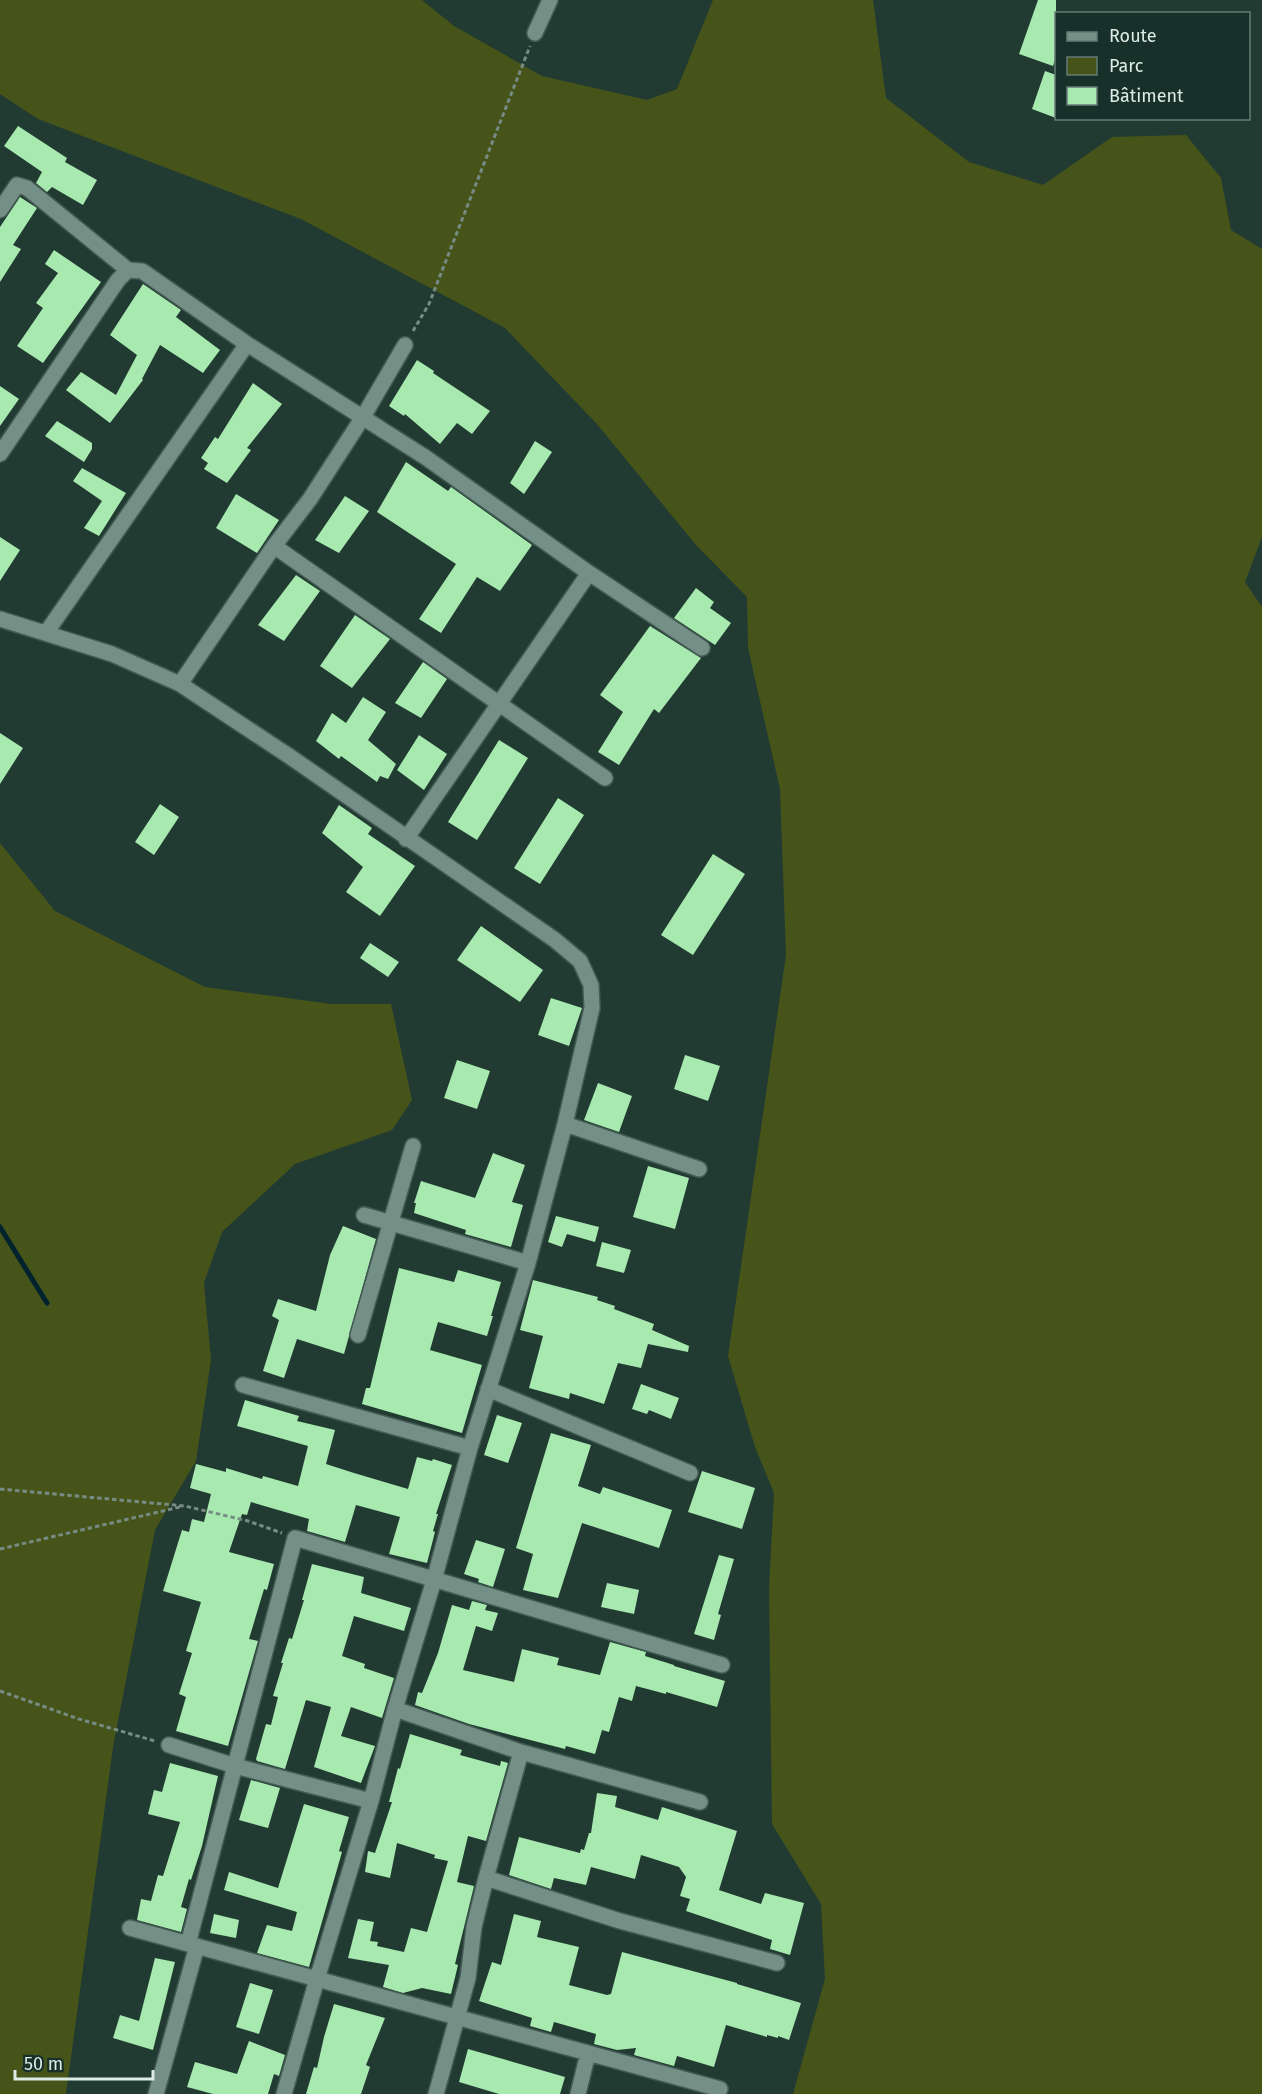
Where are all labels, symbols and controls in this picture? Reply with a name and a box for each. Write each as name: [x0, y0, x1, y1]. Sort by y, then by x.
legend: [1055, 12, 1250, 120]
text: Route: [1109, 25, 1157, 47]
text: Parc: [1109, 55, 1144, 77]
text: Bâtiment: [1109, 85, 1184, 107]
scale bar: [15, 2043, 153, 2081]
text: 50 m: [24, 2053, 63, 2075]

